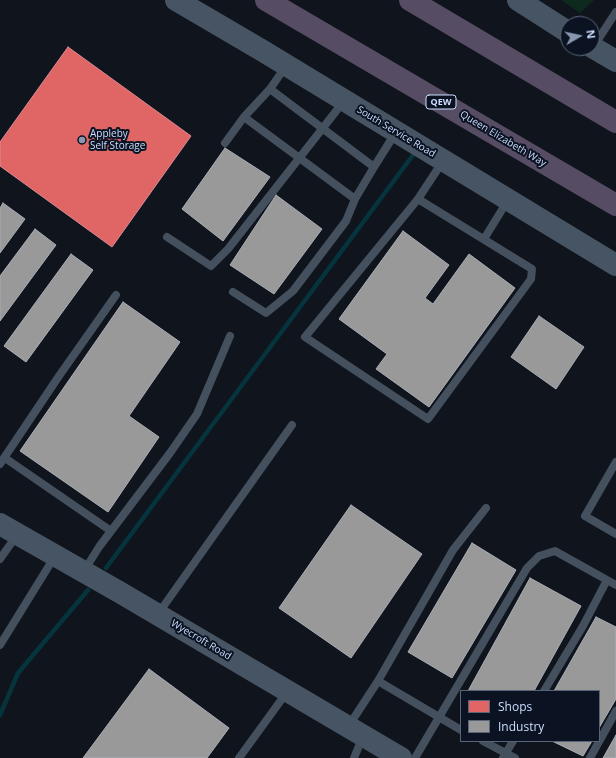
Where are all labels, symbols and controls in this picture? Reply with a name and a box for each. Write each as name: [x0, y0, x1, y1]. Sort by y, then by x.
north arrow: [560, 16, 600, 56]
text: N: [583, 29, 599, 40]
road number: QEW: [426, 95, 456, 109]
street label: South Service Road: [355, 104, 437, 160]
street label: Queen Elizabeth Way: [458, 108, 548, 170]
place label: Appleby Self Storage: [90, 128, 145, 152]
marker: Appleby Self Storage: [77, 135, 87, 145]
street label: Wyecroft Road: [169, 617, 233, 663]
legend: [460, 690, 600, 742]
text: Shops: [498, 698, 532, 715]
text: Industry: [498, 718, 544, 735]

